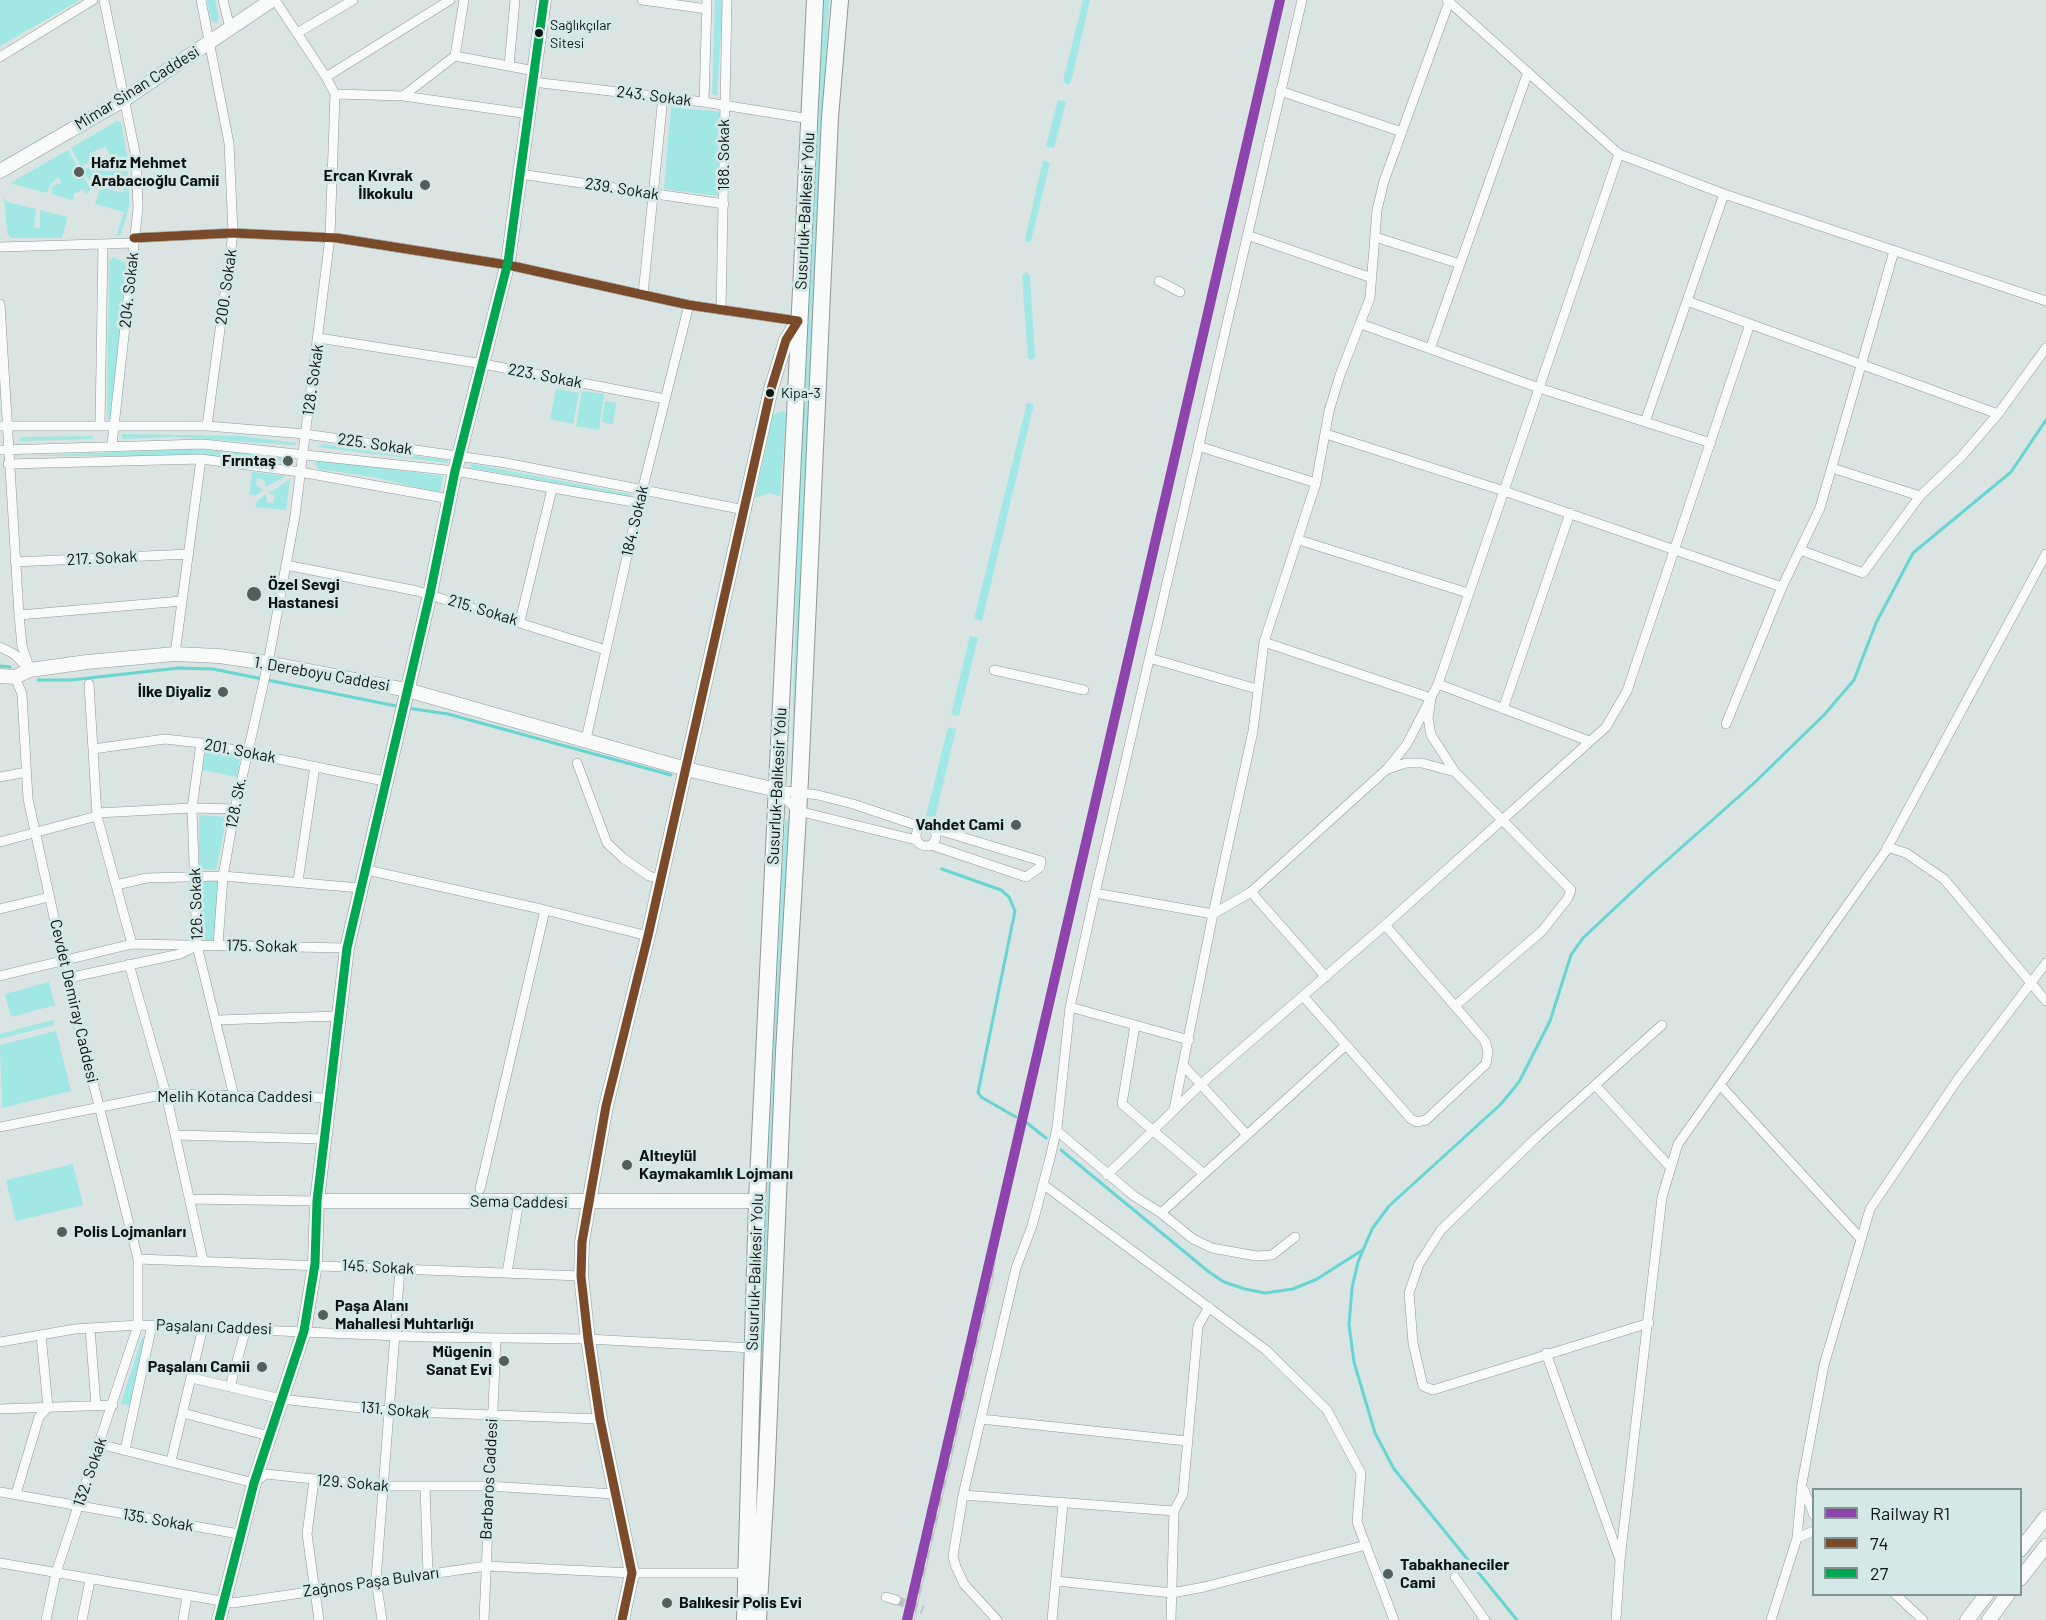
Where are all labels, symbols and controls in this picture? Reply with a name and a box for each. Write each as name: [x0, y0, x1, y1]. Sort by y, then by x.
place label: Sağlıkçılar Sitesi: [550, 17, 611, 50]
marker: Sağlıkçılar Sitesi: [533, 27, 545, 39]
street label: Mimar Sinan Caddesi: [71, 42, 203, 134]
street label: 243. Sokak: [615, 82, 693, 110]
street label: 188. Sokak: [714, 119, 734, 191]
street label: Susurluk-Balıkesir Yolu: [791, 132, 819, 290]
place label: Hafız Mehmet Arabacıoğlu Camii: [91, 153, 219, 191]
marker: Hafız Mehmet Arabacıoğlu Camii: [72, 165, 86, 179]
place label: Ercan Kıvrak İlkokulu: [324, 166, 413, 204]
street label: 239. Sokak: [584, 174, 660, 204]
marker: Ercan Kıvrak İlkokulu: [418, 178, 432, 192]
street label: 200. Sokak: [211, 248, 241, 326]
street label: 204. Sokak: [115, 251, 143, 329]
street label: 128. Sokak: [298, 343, 328, 417]
street label: 223. Sokak: [506, 359, 584, 393]
place label: Kipa-3: [781, 385, 821, 401]
marker: Kipa-3: [764, 387, 776, 399]
street label: 225. Sokak: [336, 429, 414, 459]
place label: Fırıntaş: [222, 451, 276, 471]
marker: Fırıntaş: [281, 454, 295, 468]
street label: 184. Sokak: [617, 484, 653, 558]
street label: 217. Sokak: [66, 547, 138, 569]
place label: Özel Sevgi Hastanesi: [268, 575, 340, 613]
marker: Özel Sevgi Hastanesi: [245, 585, 263, 603]
street label: 215. Sokak: [446, 590, 520, 630]
street label: 1. Dereboyu Caddesi: [253, 653, 391, 695]
place label: İlke Diyaliz: [138, 682, 211, 702]
marker: İlke Diyaliz: [216, 685, 230, 699]
street label: Susurluk-Balıkesir Yolu: [763, 707, 791, 865]
street label: 201. Sokak: [203, 735, 277, 767]
street label: 128. Sk.: [222, 776, 250, 830]
place label: Vahdet Cami: [915, 815, 1004, 835]
marker: Vahdet Cami: [1009, 818, 1023, 832]
street label: 126. Sokak: [185, 868, 207, 940]
street label: Cevdet Demiray Caddesi: [46, 917, 102, 1085]
street label: 175. Sokak: [226, 936, 298, 956]
street label: Melih Kotanca Caddesi: [157, 1087, 313, 1107]
place label: Altıeylül Kaymakamlık Lojmanı: [639, 1146, 793, 1184]
marker: Altıeylül Kaymakamlık Lojmanı: [620, 1158, 634, 1172]
street label: Sema Caddesi: [470, 1192, 568, 1212]
street label: Susurluk-Balıkesir Yolu: [743, 1193, 767, 1351]
place label: Polis Lojmanları: [74, 1222, 186, 1242]
marker: Polis Lojmanları: [55, 1225, 69, 1239]
street label: 145. Sokak: [341, 1256, 415, 1278]
place label: Paşa Alanı Mahallesi Muhtarlığı: [335, 1296, 474, 1334]
marker: Paşa Alanı Mahallesi Muhtarlığı: [316, 1308, 330, 1322]
street label: Paşalanı Caddesi: [156, 1315, 272, 1339]
place label: Mügenin Sanat Evi: [426, 1342, 492, 1380]
marker: Mügenin Sanat Evi: [497, 1354, 511, 1368]
place label: Paşalanı Camii: [148, 1357, 250, 1377]
marker: Paşalanı Camii: [255, 1360, 269, 1374]
street label: 131. Sokak: [360, 1397, 430, 1423]
street label: Barbaros Caddesi: [476, 1418, 502, 1540]
street label: 132. Sokak: [69, 1435, 111, 1509]
street label: 129. Sokak: [316, 1470, 390, 1496]
legend: [1812, 1488, 2022, 1596]
text: Railway R1: [1870, 1502, 1950, 1524]
street label: 135. Sokak: [121, 1504, 195, 1536]
text: 74: [1870, 1532, 1888, 1554]
place label: Tabakhaneciler Cami: [1400, 1555, 1509, 1593]
text: 27: [1870, 1562, 1888, 1584]
street label: Zağnos Paşa Bulvarı: [302, 1563, 440, 1601]
marker: Tabakhaneciler Cami: [1381, 1567, 1395, 1581]
place label: Balıkesir Polis Evi: [679, 1593, 802, 1613]
marker: Balıkesir Polis Evi: [660, 1596, 674, 1610]

